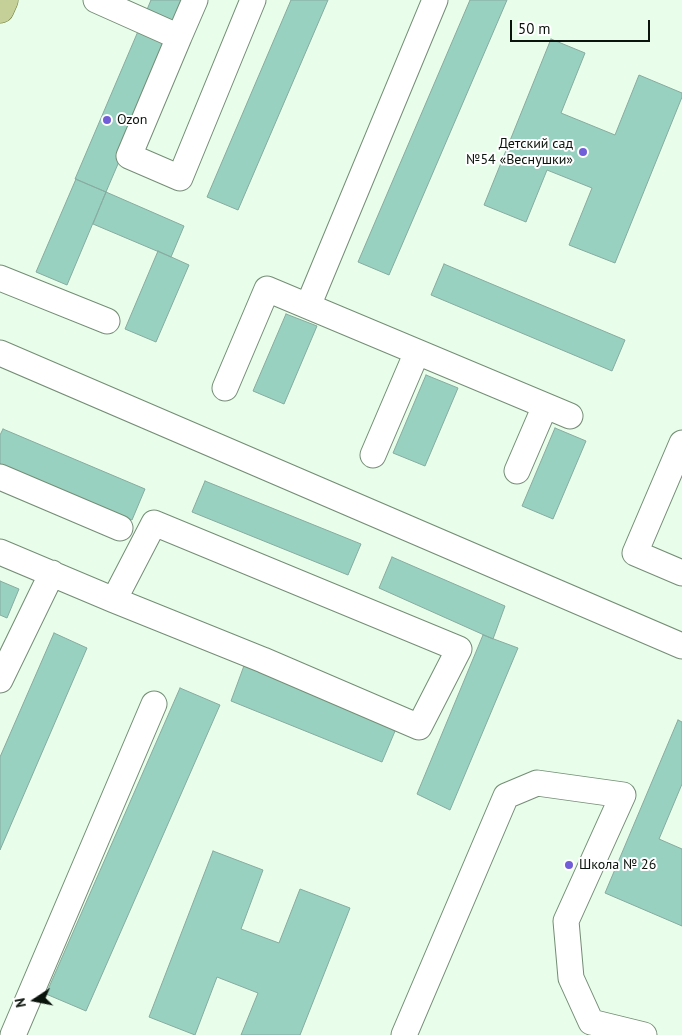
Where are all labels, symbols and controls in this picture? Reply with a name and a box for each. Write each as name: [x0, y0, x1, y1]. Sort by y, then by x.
scale bar: [512, 10, 652, 42]
text: 50 m: [518, 19, 551, 38]
place label: Ozon: [117, 112, 147, 128]
marker: Ozon: [101, 114, 113, 126]
place label: Детский сад №54 «Веснушки»: [466, 136, 573, 168]
marker: Детский сад №54 «Веснушки»: [577, 146, 589, 158]
place label: Школа № 26: [579, 857, 656, 873]
marker: Школа № 26: [563, 859, 575, 871]
north arrow: [10, 975, 60, 1025]
text: N: [11, 997, 30, 1009]

